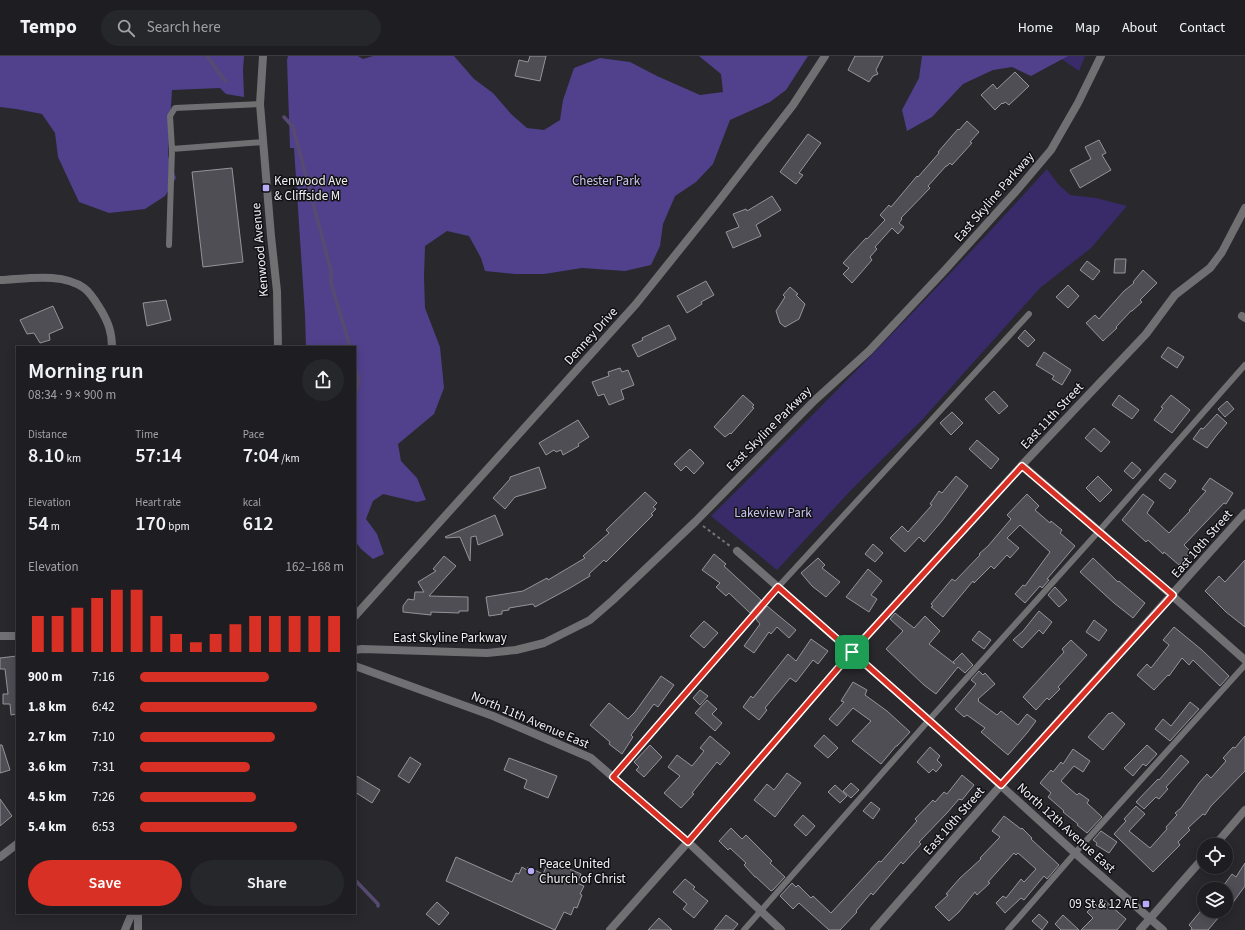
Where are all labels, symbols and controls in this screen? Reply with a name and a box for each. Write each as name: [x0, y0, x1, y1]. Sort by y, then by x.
search box: [101, 10, 381, 46]
text: Tempo: [20, 14, 77, 41]
icon: search: [115, 17, 137, 39]
text: Search here: [147, 17, 221, 38]
text: Home: [1018, 18, 1053, 38]
text: Map: [1075, 18, 1100, 38]
text: About: [1122, 18, 1157, 38]
text: Contact: [1179, 18, 1225, 38]
street label: East Skyline Parkway: [950, 148, 1038, 246]
place label: Kenwood Ave & Cliffside M: [274, 172, 348, 205]
park label: Chester Park: [572, 172, 641, 190]
marker: Kenwood Ave & Cliffside M: [261, 183, 271, 193]
street label: Kenwood Avenue: [247, 202, 273, 298]
street label: Denney Drive: [560, 303, 622, 369]
text: Morning run: [28, 355, 144, 387]
button: share: [302, 359, 344, 401]
street label: East 11th Street: [1016, 378, 1088, 453]
street label: East Skyline Parkway: [722, 382, 816, 476]
text: 08:34 · 9 × 900 m: [28, 386, 116, 404]
text: Distance: [28, 427, 67, 442]
text: Time: [135, 427, 159, 442]
text: Pace: [243, 427, 264, 442]
text: 8.10: [28, 442, 64, 470]
text: 57:14: [135, 442, 182, 470]
text: 7:04: [243, 442, 279, 470]
text: km: [64, 451, 81, 466]
text: /km: [279, 451, 300, 466]
text: Elevation: [28, 495, 71, 510]
text: Heart rate: [135, 495, 181, 510]
text: kcal: [243, 495, 261, 510]
park label: Lakeview Park: [734, 504, 812, 522]
street label: East 10th Street: [1167, 506, 1237, 582]
text: 54: [28, 510, 49, 538]
text: 170: [135, 510, 166, 538]
text: 612: [243, 510, 273, 538]
text: m: [49, 519, 60, 534]
text: bpm: [166, 519, 190, 534]
text: Elevation: [28, 558, 79, 576]
text: 162–168 m: [286, 558, 344, 576]
street label: East Skyline Parkway: [393, 629, 507, 647]
pin: [835, 635, 869, 669]
icon: arrive: [841, 641, 863, 663]
text: 900 m: [28, 668, 62, 686]
text: 7:16: [92, 668, 115, 686]
street label: North 11th Avenue East: [468, 687, 592, 753]
text: 1.8 km: [28, 698, 67, 716]
text: 6:42: [92, 698, 115, 716]
text: 2.7 km: [28, 728, 67, 746]
text: 7:10: [92, 728, 115, 746]
text: 3.6 km: [28, 758, 67, 776]
text: 7:31: [92, 758, 115, 776]
street label: North 12th Avenue East: [1013, 779, 1120, 877]
street label: East 10th Street: [919, 783, 989, 859]
text: 4.5 km: [28, 788, 67, 806]
text: 7:26: [92, 788, 115, 806]
text: 5.4 km: [28, 818, 67, 836]
text: 6:53: [92, 818, 115, 836]
map controls: [1197, 838, 1233, 918]
button: locate: [1197, 838, 1233, 874]
place label: Peace United Church of Christ: [539, 855, 626, 888]
button: Save: [28, 860, 182, 906]
button: Share: [190, 860, 344, 906]
marker: Peace United Church of Christ: [526, 866, 536, 876]
button: layers: [1197, 882, 1233, 918]
place label: 09 St & 12 AE: [1069, 895, 1138, 913]
marker: 09 St & 12 AE: [1141, 899, 1151, 909]

